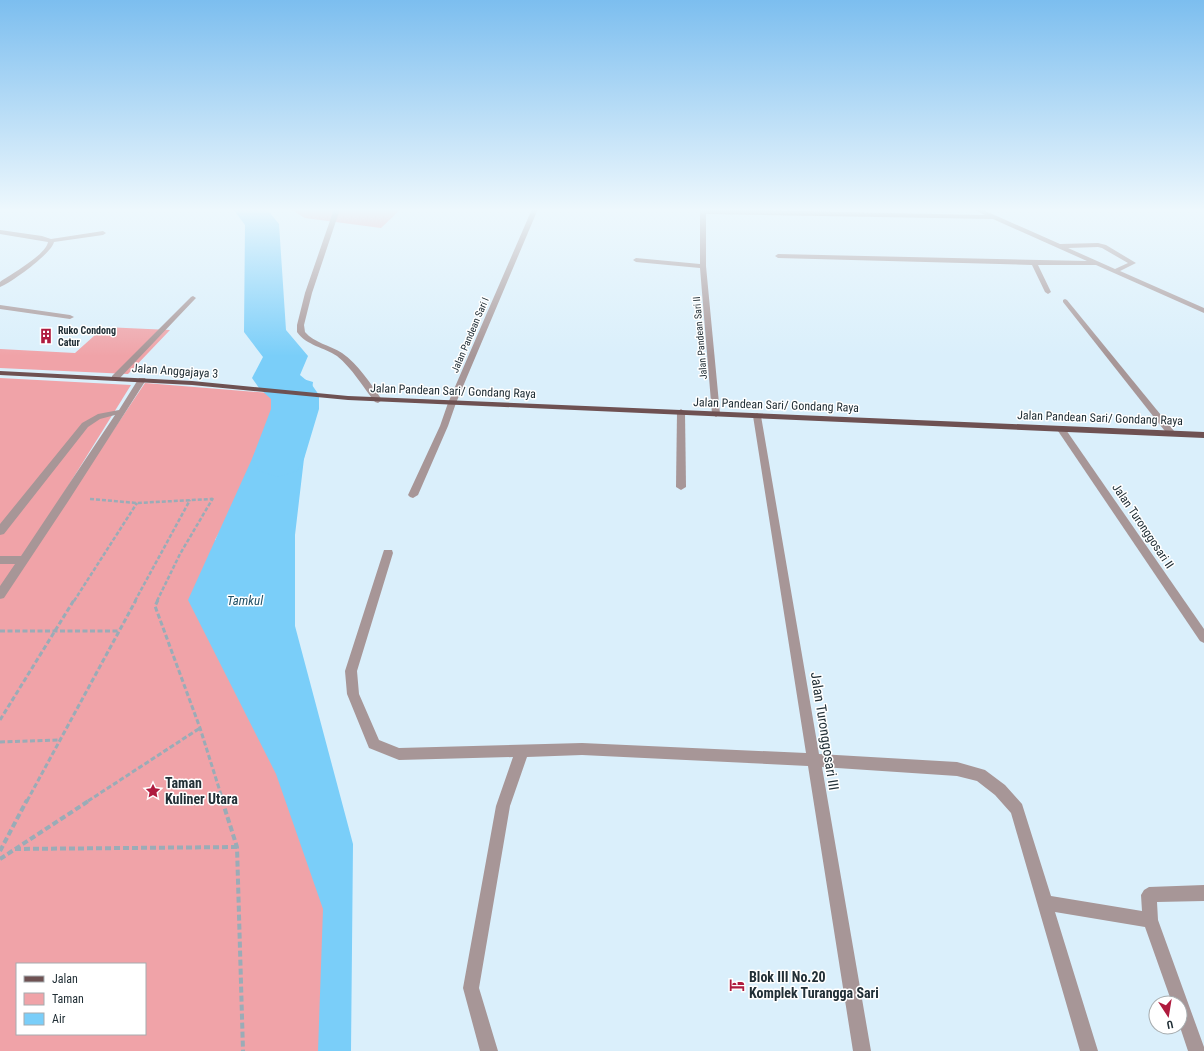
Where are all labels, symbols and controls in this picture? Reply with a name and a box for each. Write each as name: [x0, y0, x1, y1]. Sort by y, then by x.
street label: Jalan Pandean Sari I: [449, 296, 491, 374]
street label: Jalan Pandean Sari II: [691, 296, 709, 380]
place label: Ruko Condong Catur: [58, 325, 116, 348]
building icon: Ruko Condong Catur: [37, 327, 55, 345]
street label: Jalan Anggajaya 3: [131, 361, 219, 381]
street label: Jalan Pandean Sari/ Gondang Raya: [370, 381, 536, 401]
street label: Jalan Pandean Sari/ Gondang Raya: [693, 395, 859, 415]
street label: Jalan Pandean Sari/ Gondang Raya: [1017, 408, 1183, 428]
street label: Jalan Turonggosari II: [1109, 481, 1177, 571]
water label: Tamkul: [227, 593, 264, 608]
street label: Jalan Turonggosari III: [808, 671, 842, 791]
place label: Taman Kuliner Utara: [165, 775, 238, 807]
place icon: Taman Kuliner Utara: [144, 782, 162, 800]
legend: [16, 963, 146, 1035]
place label: Blok III No.20 Komplek Turangga Sari: [749, 969, 879, 1001]
text: Jalan: [52, 972, 78, 986]
hotel icon: Blok III No.20 Komplek Turangga Sari: [728, 976, 746, 994]
text: Taman: [52, 992, 84, 1006]
north arrow: [1148, 995, 1188, 1035]
text: Air: [52, 1012, 66, 1026]
text: U: [1166, 1017, 1174, 1031]

